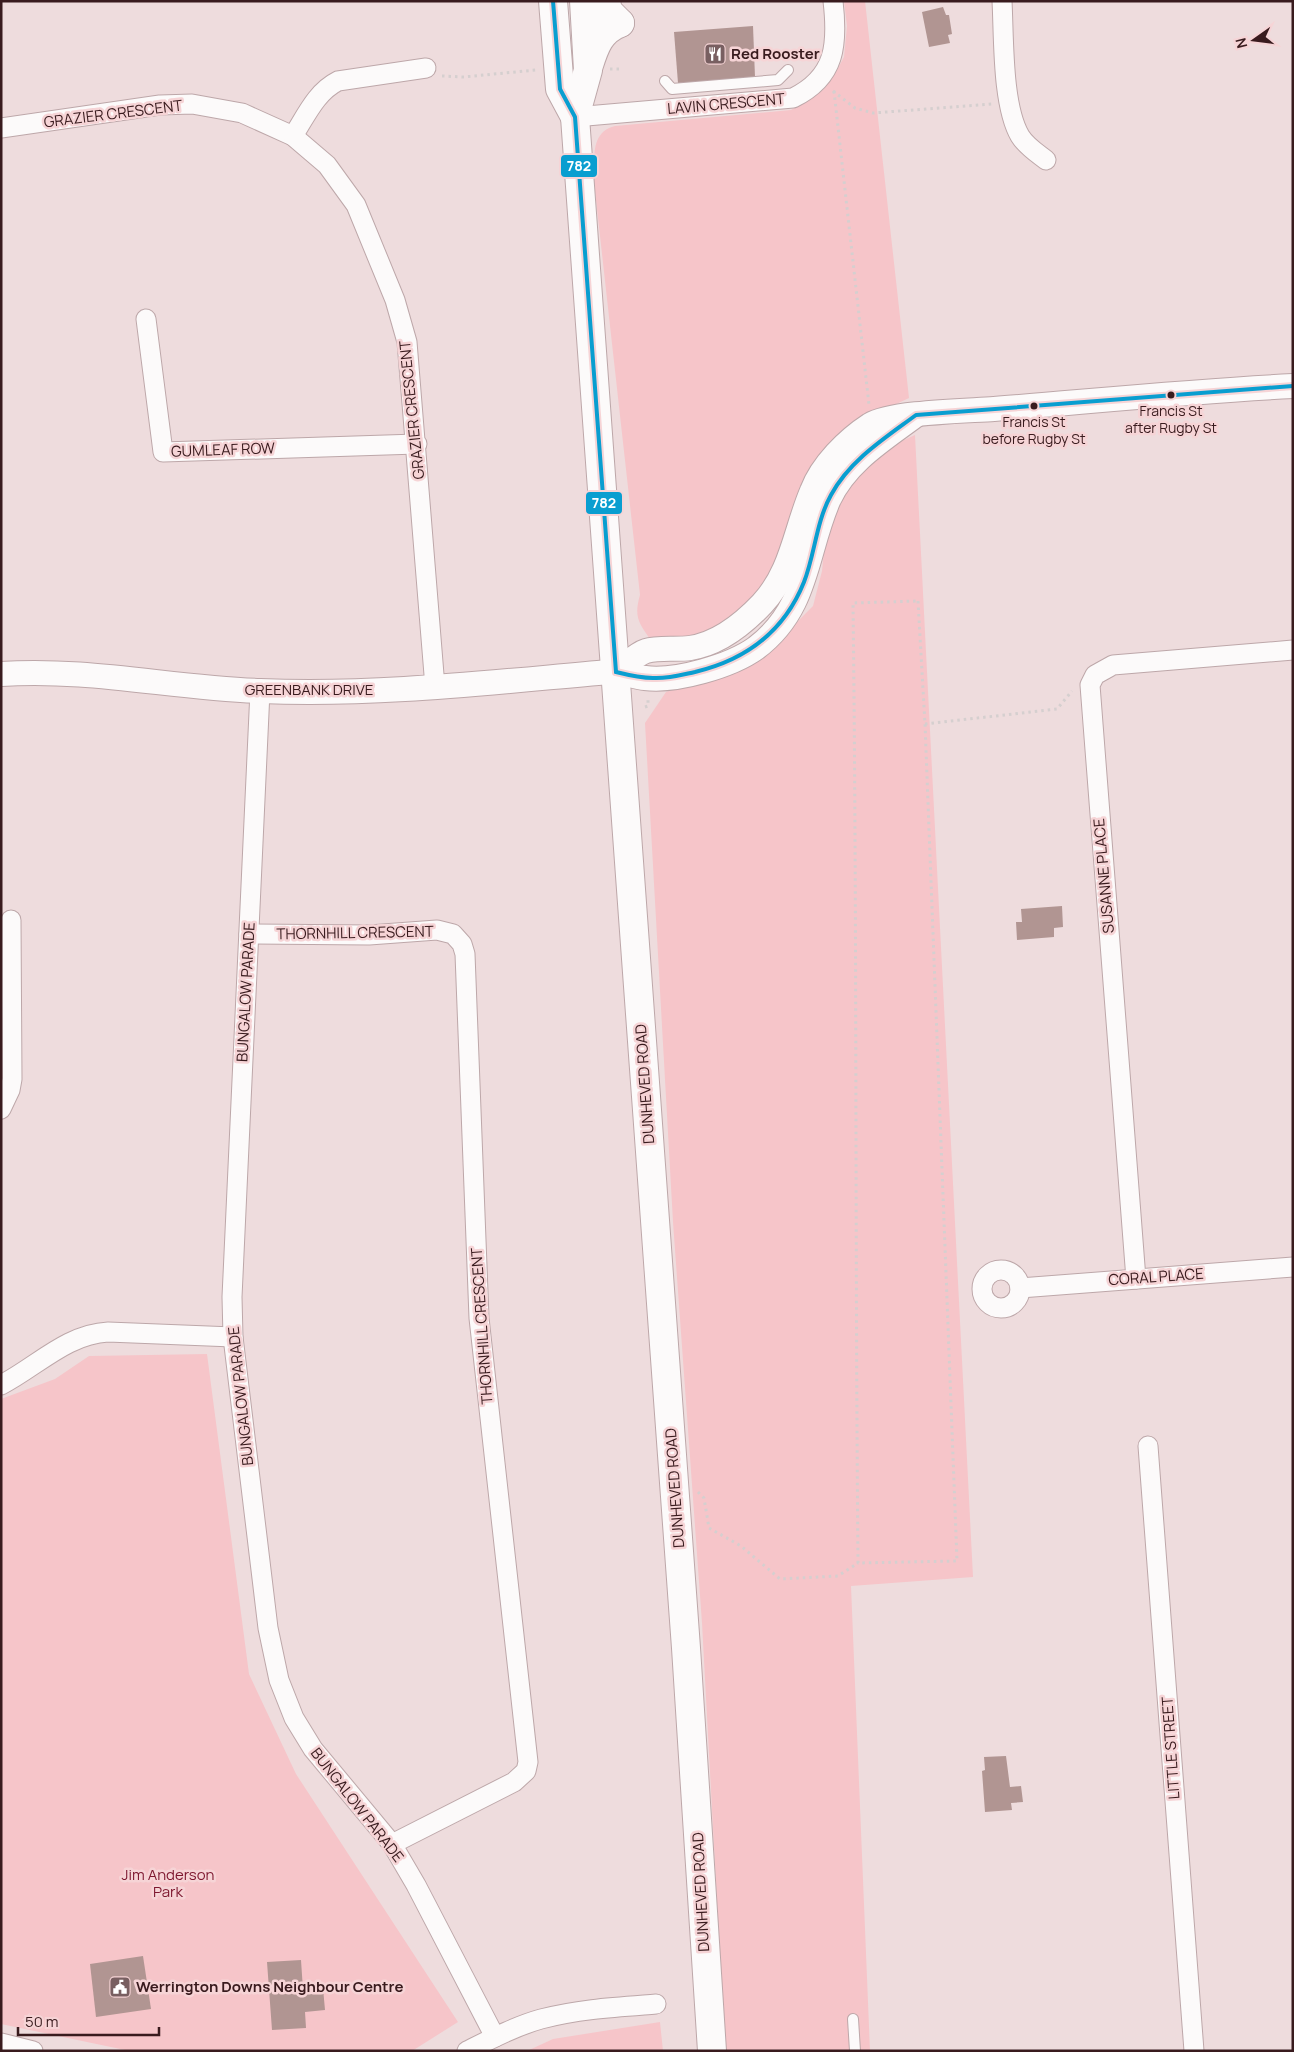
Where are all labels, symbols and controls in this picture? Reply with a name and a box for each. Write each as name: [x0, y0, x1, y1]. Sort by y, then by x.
north arrow: [1229, 15, 1279, 65]
text: N: [1230, 36, 1251, 50]
restaurant icon: Red Rooster: [703, 42, 727, 66]
place label: Red Rooster: [731, 43, 820, 64]
street label: LAVIN CRESCENT: [666, 88, 786, 119]
street label: GRAZIER CRESCENT: [43, 95, 183, 132]
line badge: 782: [560, 154, 598, 178]
text: 782: [567, 156, 591, 175]
street label: GRAZIER CRESCENT: [394, 340, 429, 480]
marker: Francis St after Rugby St: [1166, 390, 1176, 400]
marker: Francis St before Rugby St: [1029, 401, 1039, 411]
place label: Francis St after Rugby St: [1125, 401, 1217, 437]
place label: Francis St before Rugby St: [982, 412, 1086, 448]
street label: GUMLEAF ROW: [171, 437, 275, 462]
line badge: 782: [585, 491, 623, 515]
text: 782: [592, 493, 616, 512]
street label: GREENBANK DRIVE: [245, 679, 373, 700]
street label: SUSANNE PLACE: [1088, 818, 1119, 934]
street label: THORNHILL CRESCENT: [276, 921, 434, 944]
street label: BUNGALOW PARADE: [231, 922, 260, 1062]
street label: DUNHEVED ROAD: [630, 1023, 659, 1145]
street label: THORNHILL CRESCENT: [466, 1247, 497, 1405]
street label: CORAL PLACE: [1108, 1263, 1204, 1290]
street label: BUNGALOW PARADE: [223, 1325, 258, 1467]
street label: DUNHEVED ROAD: [660, 1427, 689, 1549]
street label: LITTLE STREET: [1156, 1696, 1185, 1800]
street label: BUNGALOW PARADE: [306, 1743, 409, 1866]
street label: DUNHEVED ROAD: [687, 1832, 714, 1952]
park label: Jim Anderson Park: [122, 1864, 215, 1902]
public building icon: Werrington Downs Neighbour Centre: [108, 1975, 132, 1999]
place label: Werrington Downs Neighbour Centre: [136, 1976, 403, 1997]
scale bar: [18, 2004, 159, 2036]
text: 50 m: [25, 2011, 59, 2032]

